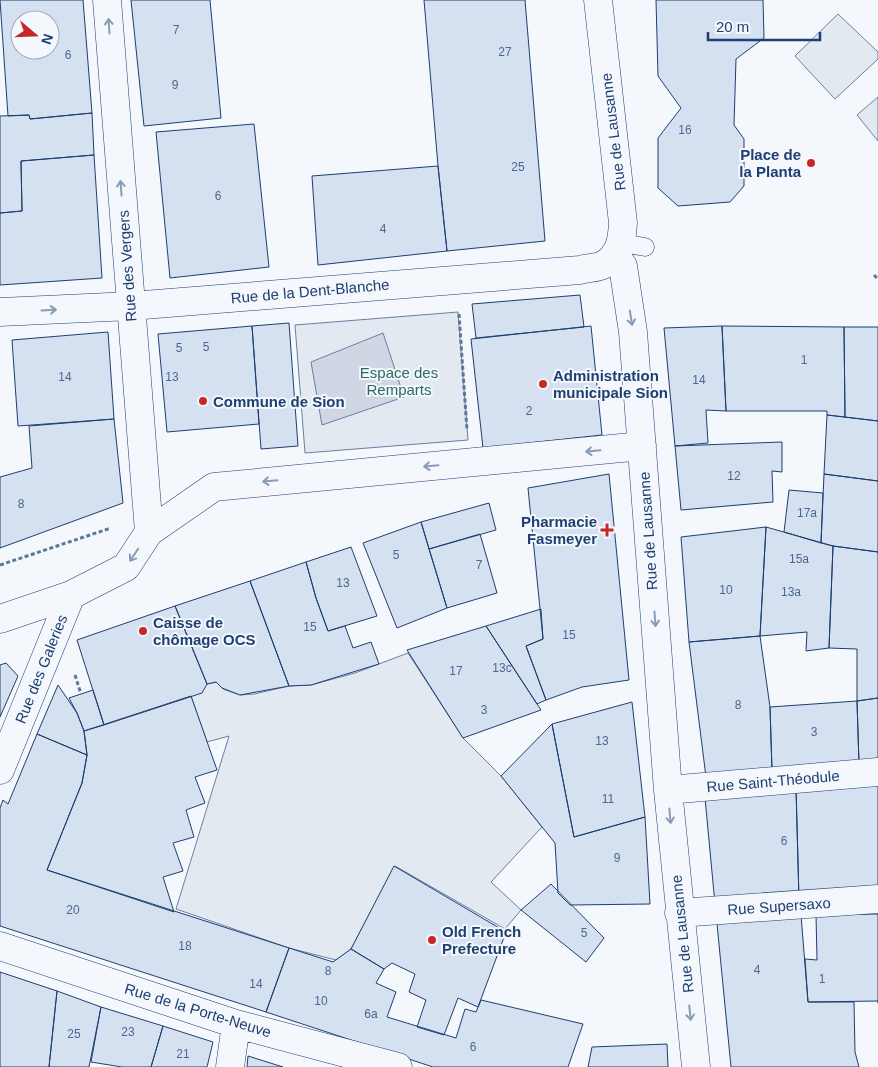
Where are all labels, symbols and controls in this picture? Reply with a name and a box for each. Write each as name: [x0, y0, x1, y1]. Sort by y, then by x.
north arrow: [10, 10, 60, 60]
scale bar: [708, 10, 820, 42]
one-way arrow: [104, 18, 113, 34]
text: 20 m: [716, 18, 749, 35]
house number: 7: [173, 23, 180, 37]
text: N: [38, 32, 57, 47]
house number: 27: [498, 45, 512, 59]
house number: 6: [65, 48, 72, 62]
street label: Rue de Lausanne: [597, 72, 629, 192]
house number: 9: [172, 78, 179, 92]
house number: 16: [678, 123, 692, 137]
place label: Place de la Planta: [739, 146, 802, 180]
marker: Place de la Planta: [805, 157, 817, 169]
house number: 25: [511, 160, 525, 174]
one-way arrow: [117, 180, 126, 196]
house number: 6: [215, 189, 222, 203]
street label: Rue des Vergers: [115, 210, 139, 322]
house number: 4: [380, 222, 387, 236]
street label: Rue de la Dent-Blanche: [230, 276, 390, 306]
one-way arrow: [40, 305, 56, 314]
one-way arrow: [626, 309, 636, 325]
house number: 5: [203, 340, 210, 354]
house number: 5: [176, 341, 183, 355]
house number: 1: [801, 353, 808, 367]
park label: Espace des Remparts: [360, 364, 438, 398]
place label: Administration municipale Sion: [553, 367, 668, 401]
house number: 14: [58, 370, 72, 384]
house number: 13: [165, 370, 179, 384]
house number: 14: [692, 373, 706, 387]
marker: Administration municipale Sion: [537, 378, 549, 390]
place label: Commune de Sion: [213, 393, 345, 410]
marker: Commune de Sion: [197, 395, 209, 407]
house number: 2: [526, 404, 533, 418]
one-way arrow: [585, 446, 601, 455]
one-way arrow: [424, 461, 440, 471]
house number: 12: [727, 469, 741, 483]
street label: Rue de Lausanne: [635, 471, 661, 591]
one-way arrow: [262, 476, 278, 486]
house number: 8: [18, 497, 25, 511]
house number: 17a: [797, 506, 817, 520]
place label: Pharmacie Fasmeyer: [521, 513, 597, 547]
marker: Pharmacie Fasmeyer: [601, 524, 613, 536]
one-way arrow: [129, 547, 139, 561]
house number: 5: [393, 548, 400, 562]
house number: 15a: [789, 552, 809, 566]
house number: 7: [476, 558, 483, 572]
house number: 13: [336, 576, 350, 590]
house number: 10: [719, 583, 733, 597]
house number: 13a: [781, 585, 801, 599]
one-way arrow: [650, 611, 659, 627]
street label: Rue des Galeries: [11, 612, 71, 726]
place label: Caisse de chômage OCS: [153, 614, 256, 648]
house number: 15: [303, 620, 317, 634]
marker: Caisse de chômage OCS: [137, 625, 149, 637]
house number: 15: [562, 628, 576, 642]
house number: 13c: [492, 661, 512, 675]
house number: 17: [449, 664, 463, 678]
house number: 8: [735, 698, 742, 712]
house number: 3: [481, 703, 488, 717]
house number: 3: [811, 725, 818, 739]
house number: 13: [595, 734, 609, 748]
street label: Rue Saint-Théodule: [706, 767, 840, 795]
house number: 11: [602, 792, 615, 806]
one-way arrow: [666, 808, 675, 824]
house number: 6: [781, 834, 788, 848]
house number: 9: [614, 851, 621, 865]
street label: Rue de Lausanne: [667, 874, 697, 994]
street label: Rue Supersaxo: [727, 894, 831, 918]
house number: 20: [66, 903, 80, 917]
place label: Old French Prefecture: [442, 923, 521, 957]
house number: 5: [581, 926, 588, 940]
marker: Old French Prefecture: [426, 934, 438, 946]
house number: 18: [178, 939, 192, 953]
house number: 4: [754, 963, 761, 977]
house number: 8: [325, 964, 332, 978]
house number: 1: [819, 972, 826, 986]
house number: 14: [249, 977, 263, 991]
street label: Rue de la Porte-Neuve: [123, 980, 273, 1040]
house number: 10: [314, 994, 328, 1008]
one-way arrow: [685, 1004, 695, 1020]
house number: 6a: [364, 1007, 378, 1021]
house number: 23: [121, 1025, 135, 1039]
house number: 25: [67, 1027, 81, 1041]
house number: 6: [470, 1040, 477, 1054]
house number: 21: [176, 1047, 190, 1061]

